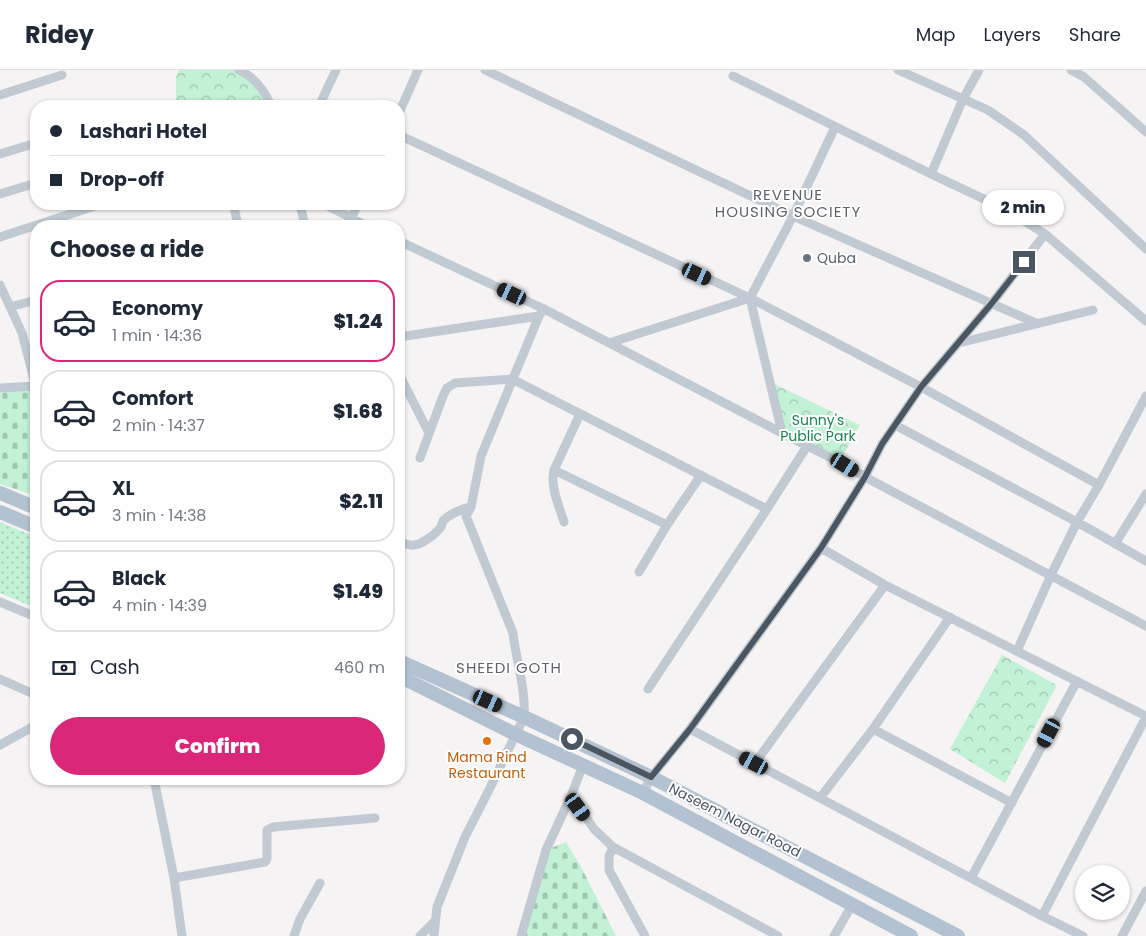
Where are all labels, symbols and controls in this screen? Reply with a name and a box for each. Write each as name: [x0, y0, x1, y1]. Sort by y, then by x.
text: Ridey: [25, 18, 94, 51]
text: Map: [916, 22, 956, 47]
text: Layers: [984, 22, 1041, 47]
text: Share: [1069, 22, 1121, 47]
text: Lashari Hotel: [80, 118, 207, 145]
text: Drop-off: [80, 166, 164, 193]
district label: REVENUE HOUSING SOCIETY: [715, 184, 861, 222]
callout: 2 min: [983, 190, 1065, 224]
text: 2 min: [1000, 196, 1046, 219]
text: Choose a ride: [50, 234, 204, 265]
place label: Quba: [817, 248, 856, 268]
route end: [1013, 251, 1035, 273]
marker: Quba: [801, 252, 813, 264]
car: [680, 261, 713, 287]
car: [495, 281, 528, 307]
text: Economy: [112, 295, 203, 322]
icon: car: [52, 299, 97, 344]
text: $1.24: [333, 308, 383, 335]
text: 1 min · 14:36: [112, 324, 202, 347]
text: Comfort: [112, 385, 194, 412]
icon: car: [52, 389, 97, 434]
text: $1.68: [333, 398, 383, 425]
park label: Sunny's Public Park: [780, 410, 857, 446]
text: 2 min · 14:37: [112, 414, 205, 437]
car: [828, 451, 861, 479]
text: XL: [112, 475, 135, 502]
icon: car: [52, 479, 97, 524]
text: $2.11: [339, 488, 383, 515]
text: 3 min · 14:38: [112, 504, 206, 527]
text: Black: [112, 565, 166, 592]
icon: car: [52, 569, 97, 614]
text: $1.49: [333, 578, 383, 605]
text: 4 min · 14:39: [112, 594, 207, 617]
icon: cash: [50, 654, 78, 682]
text: Cash: [90, 654, 140, 681]
text: 460 m: [334, 656, 385, 679]
district label: SHEEDI GOTH: [456, 657, 562, 678]
car: [471, 688, 504, 714]
car: [1035, 716, 1062, 750]
button: Confirm: [50, 717, 385, 775]
route start: [561, 728, 583, 750]
marker: Mama Rind Restaurant: [481, 735, 493, 747]
place label: Mama Rind Restaurant: [447, 747, 527, 783]
car: [737, 749, 770, 777]
street label: Naseem Nagar Road: [666, 778, 804, 862]
car: [563, 790, 592, 824]
map controls: [1075, 865, 1130, 920]
button: layers: [1075, 865, 1130, 920]

